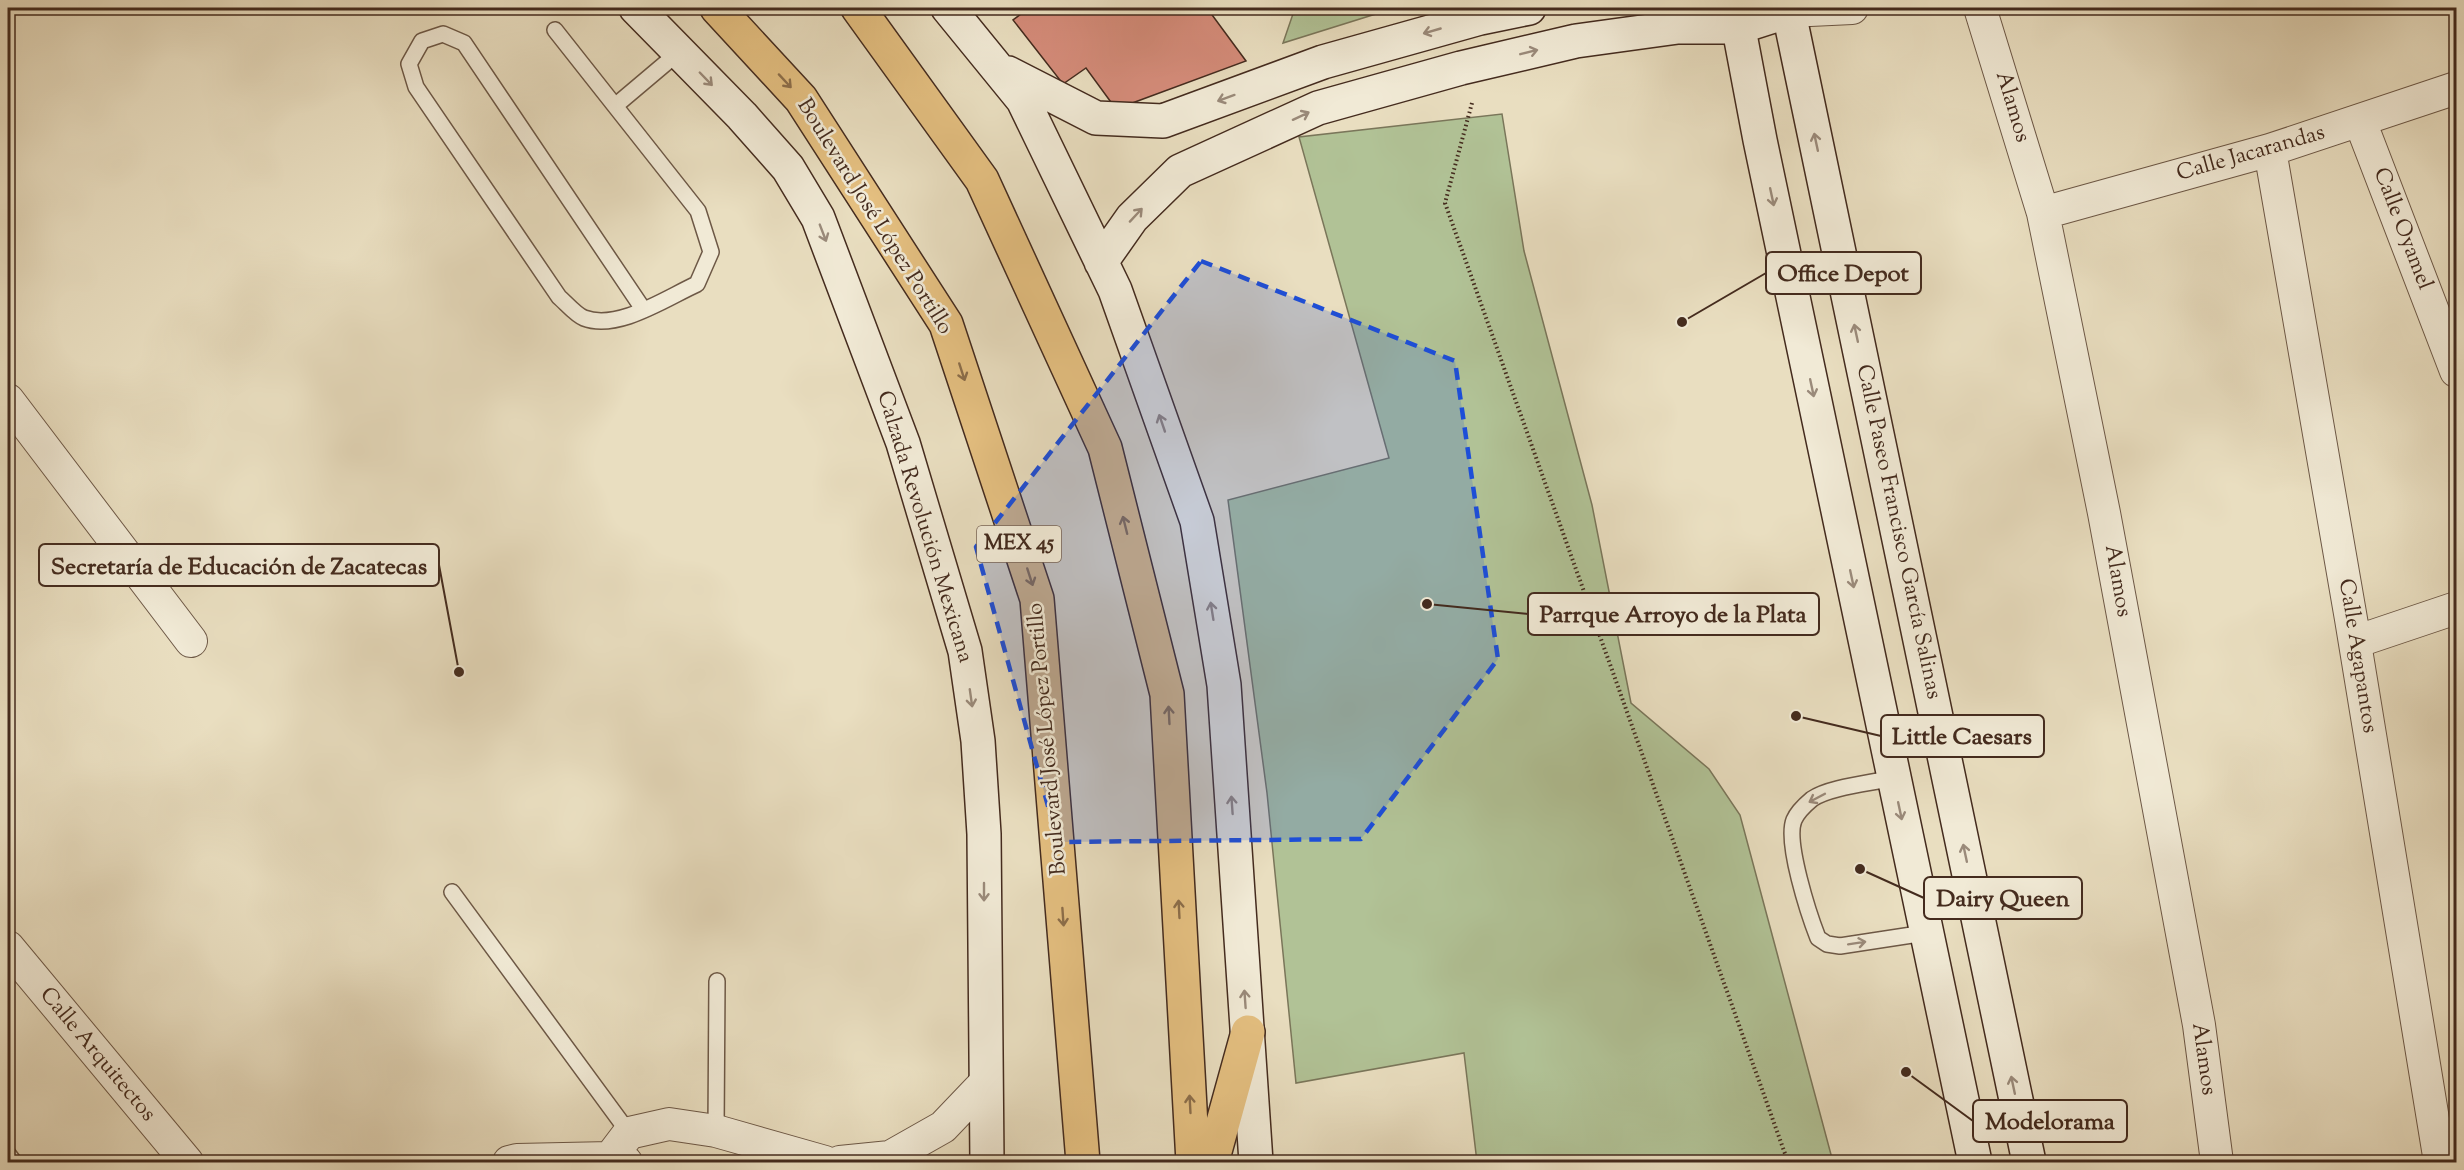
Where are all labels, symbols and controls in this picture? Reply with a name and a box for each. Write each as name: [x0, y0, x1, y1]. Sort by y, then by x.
one-way arrow: [1423, 26, 1442, 37]
one-way arrow: [1519, 45, 1538, 57]
street label: Alamos: [1986, 68, 2038, 146]
one-way arrow: [699, 72, 713, 87]
one-way arrow: [778, 74, 792, 89]
street label: Boulevard José López Portillo: [788, 93, 960, 341]
one-way arrow: [1218, 93, 1236, 104]
one-way arrow: [1292, 110, 1310, 121]
street label: Calle Jacarandas: [2173, 118, 2329, 190]
one-way arrow: [1810, 133, 1822, 152]
street label: Calle Oyamel: [2364, 163, 2440, 295]
one-way arrow: [1767, 187, 1778, 206]
one-way arrow: [1129, 208, 1143, 223]
one-way arrow: [819, 223, 830, 242]
callout: Office Depot: [1766, 252, 1921, 294]
text: Office Depot: [1777, 258, 1909, 292]
one-way arrow: [1850, 324, 1861, 343]
one-way arrow: [957, 362, 968, 381]
street label: Calle Paseo Francisco García Salinas: [1847, 362, 1949, 702]
one-way arrow: [1807, 378, 1818, 397]
street label: Calzada Revolución Mexicana: [867, 387, 981, 667]
one-way arrow: [1156, 414, 1167, 433]
one-way arrow: [1118, 516, 1130, 535]
road number: MEX 45: [977, 526, 1061, 562]
street label: Alamos: [2095, 542, 2139, 620]
callout: Secretaría de Educación de Zacatecas: [39, 544, 439, 586]
text: Secretaría de Educación de Zacatecas: [51, 551, 427, 585]
one-way arrow: [1025, 567, 1036, 586]
one-way arrow: [1846, 569, 1858, 588]
street label: Calle Agapantos: [2329, 576, 2385, 736]
callout: Parrque Arroyo de la Plata: [1528, 593, 1819, 635]
text: Parrque Arroyo de la Plata: [1539, 599, 1808, 633]
street label: Boulevard José López Portillo: [1020, 601, 1076, 877]
one-way arrow: [1206, 602, 1217, 621]
one-way arrow: [966, 688, 977, 707]
one-way arrow: [1163, 705, 1174, 725]
callout: Little Caesars: [1881, 715, 2044, 757]
text: Little Caesars: [1892, 721, 2032, 755]
one-way arrow: [1808, 793, 1826, 805]
one-way arrow: [1226, 795, 1237, 815]
one-way arrow: [1895, 801, 1906, 820]
one-way arrow: [1959, 843, 1970, 863]
callout: Dairy Queen: [1924, 877, 2082, 919]
one-way arrow: [978, 882, 990, 902]
text: Dairy Queen: [1936, 883, 2070, 917]
one-way arrow: [1174, 900, 1185, 920]
one-way arrow: [1058, 906, 1069, 926]
one-way arrow: [1846, 938, 1866, 949]
street label: Calle Arquitectos: [31, 981, 163, 1129]
one-way arrow: [1240, 990, 1251, 1010]
street label: Alamos: [2182, 1021, 2224, 1097]
one-way arrow: [2007, 1075, 2018, 1095]
one-way arrow: [1184, 1095, 1195, 1115]
callout: Modelorama: [1973, 1100, 2127, 1142]
text: Modelorama: [1985, 1106, 2116, 1140]

